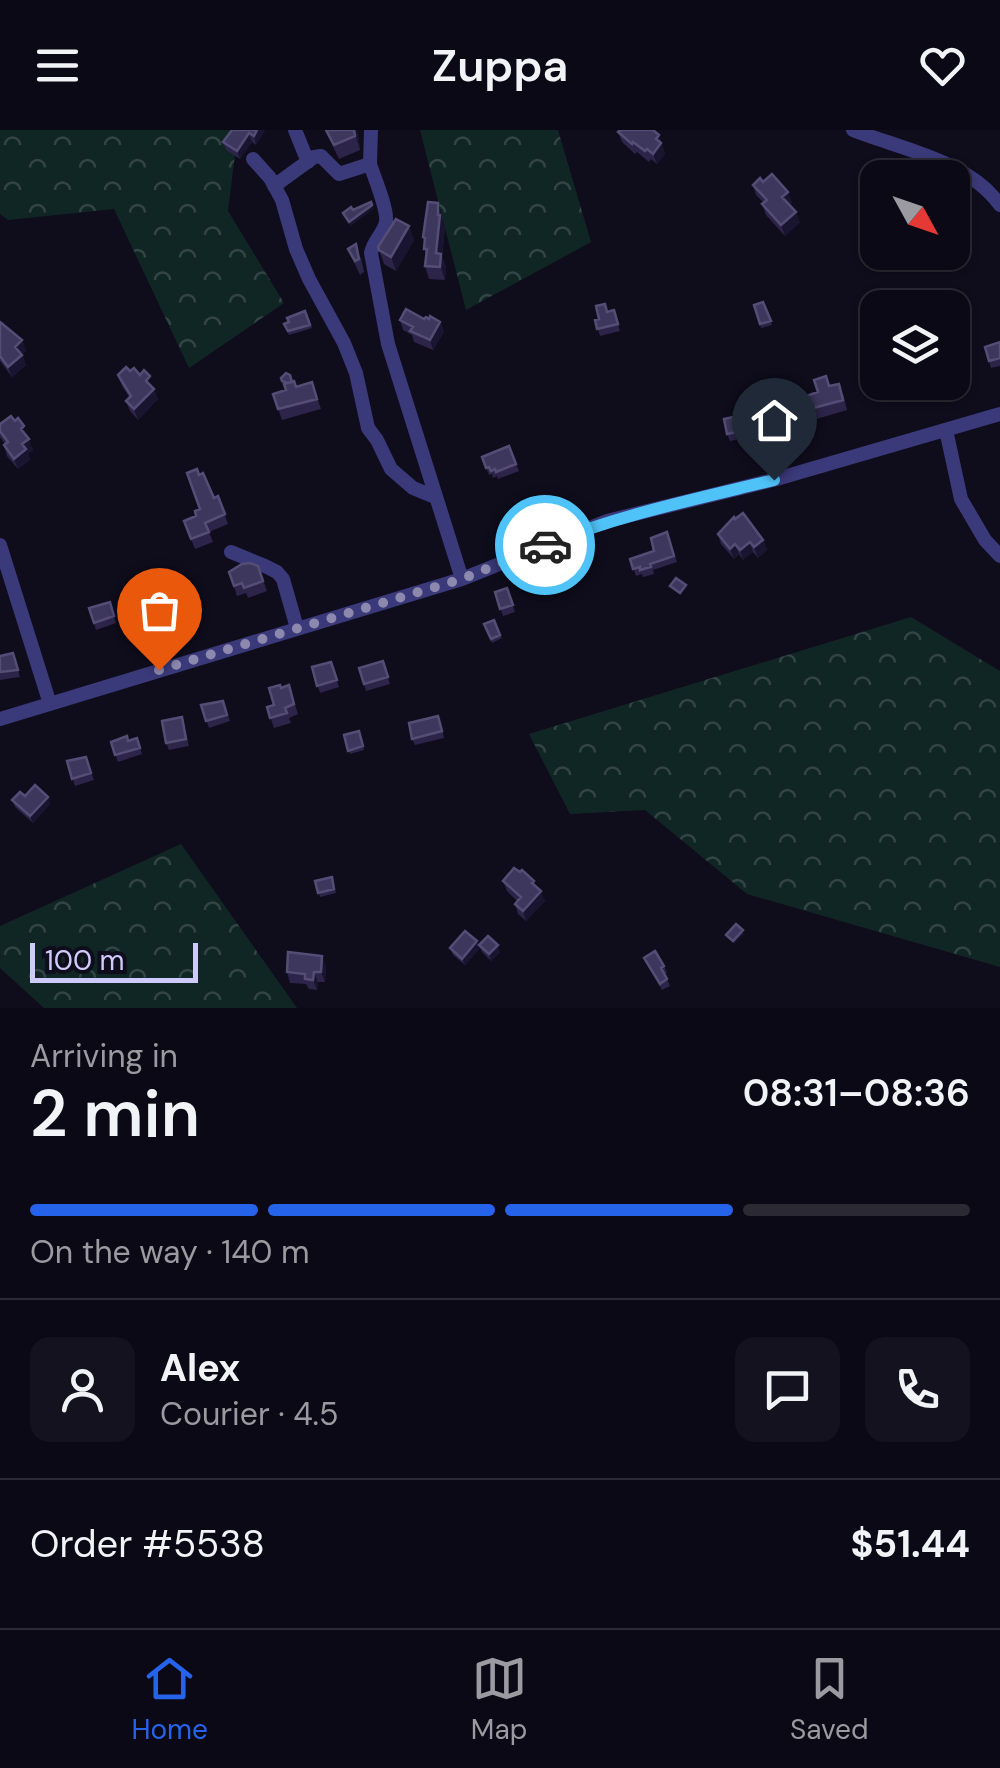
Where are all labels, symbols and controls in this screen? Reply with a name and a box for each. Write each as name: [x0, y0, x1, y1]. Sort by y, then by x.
text: Zuppa: [432, 36, 568, 95]
icon: menu: [30, 38, 85, 93]
icon: heart: [915, 38, 970, 93]
north arrow: [860, 160, 970, 270]
map controls: [860, 160, 970, 400]
button: layers: [860, 290, 970, 400]
pin: [732, 378, 817, 481]
icon: home: [747, 393, 802, 448]
courier: [495, 495, 595, 595]
icon: car: [518, 518, 573, 573]
pin: [117, 568, 202, 671]
icon: bag: [132, 583, 187, 638]
scale bar: [30, 938, 198, 983]
text: 100 m: [45, 942, 124, 979]
text: Arriving in: [30, 1035, 178, 1077]
text: 08:31–08:36: [743, 1068, 970, 1118]
text: 2 min: [30, 1072, 200, 1156]
text: On the way · 140 m: [30, 1231, 310, 1273]
button: person: [30, 1337, 135, 1442]
button: chat: [735, 1337, 840, 1442]
button: phone: [865, 1337, 970, 1442]
text: Alex: [160, 1343, 240, 1393]
text: Courier · 4.5: [160, 1393, 338, 1435]
text: Order #5538: [30, 1519, 265, 1569]
text: $51.44: [851, 1519, 970, 1569]
tab: Home: [131, 1651, 208, 1748]
tab: Map: [471, 1651, 527, 1748]
tab: Saved: [790, 1651, 869, 1748]

